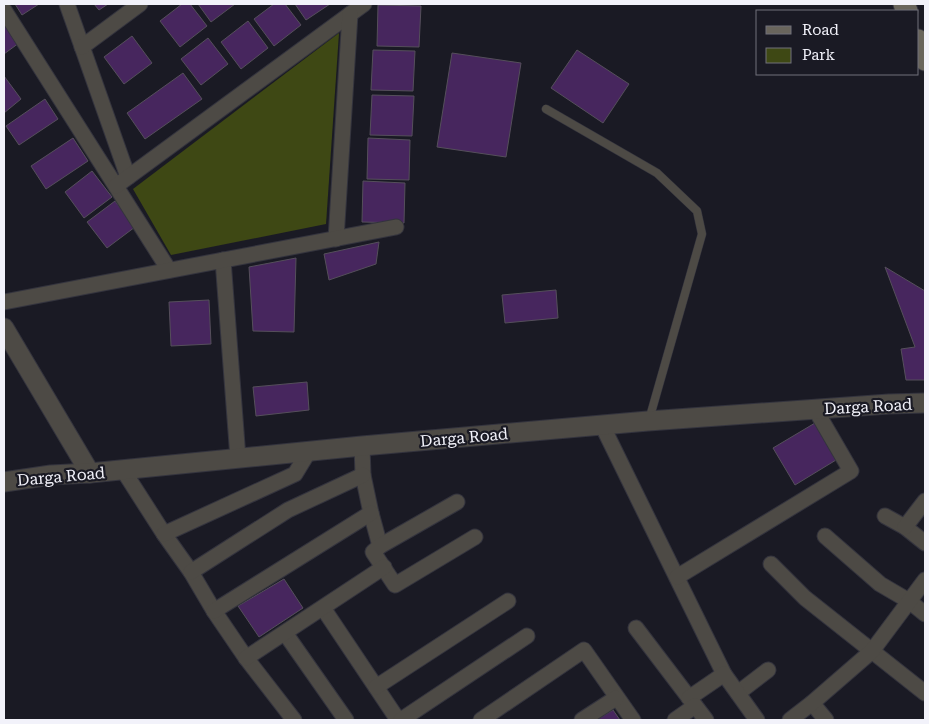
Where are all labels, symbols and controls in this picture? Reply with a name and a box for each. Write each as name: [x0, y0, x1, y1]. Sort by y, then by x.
legend: [756, 10, 919, 75]
text: Road: [802, 21, 839, 39]
text: Park: [802, 46, 836, 64]
street label: Darga Road: [823, 395, 913, 418]
street label: Darga Road: [419, 424, 509, 451]
street label: Darga Road: [16, 463, 106, 490]

